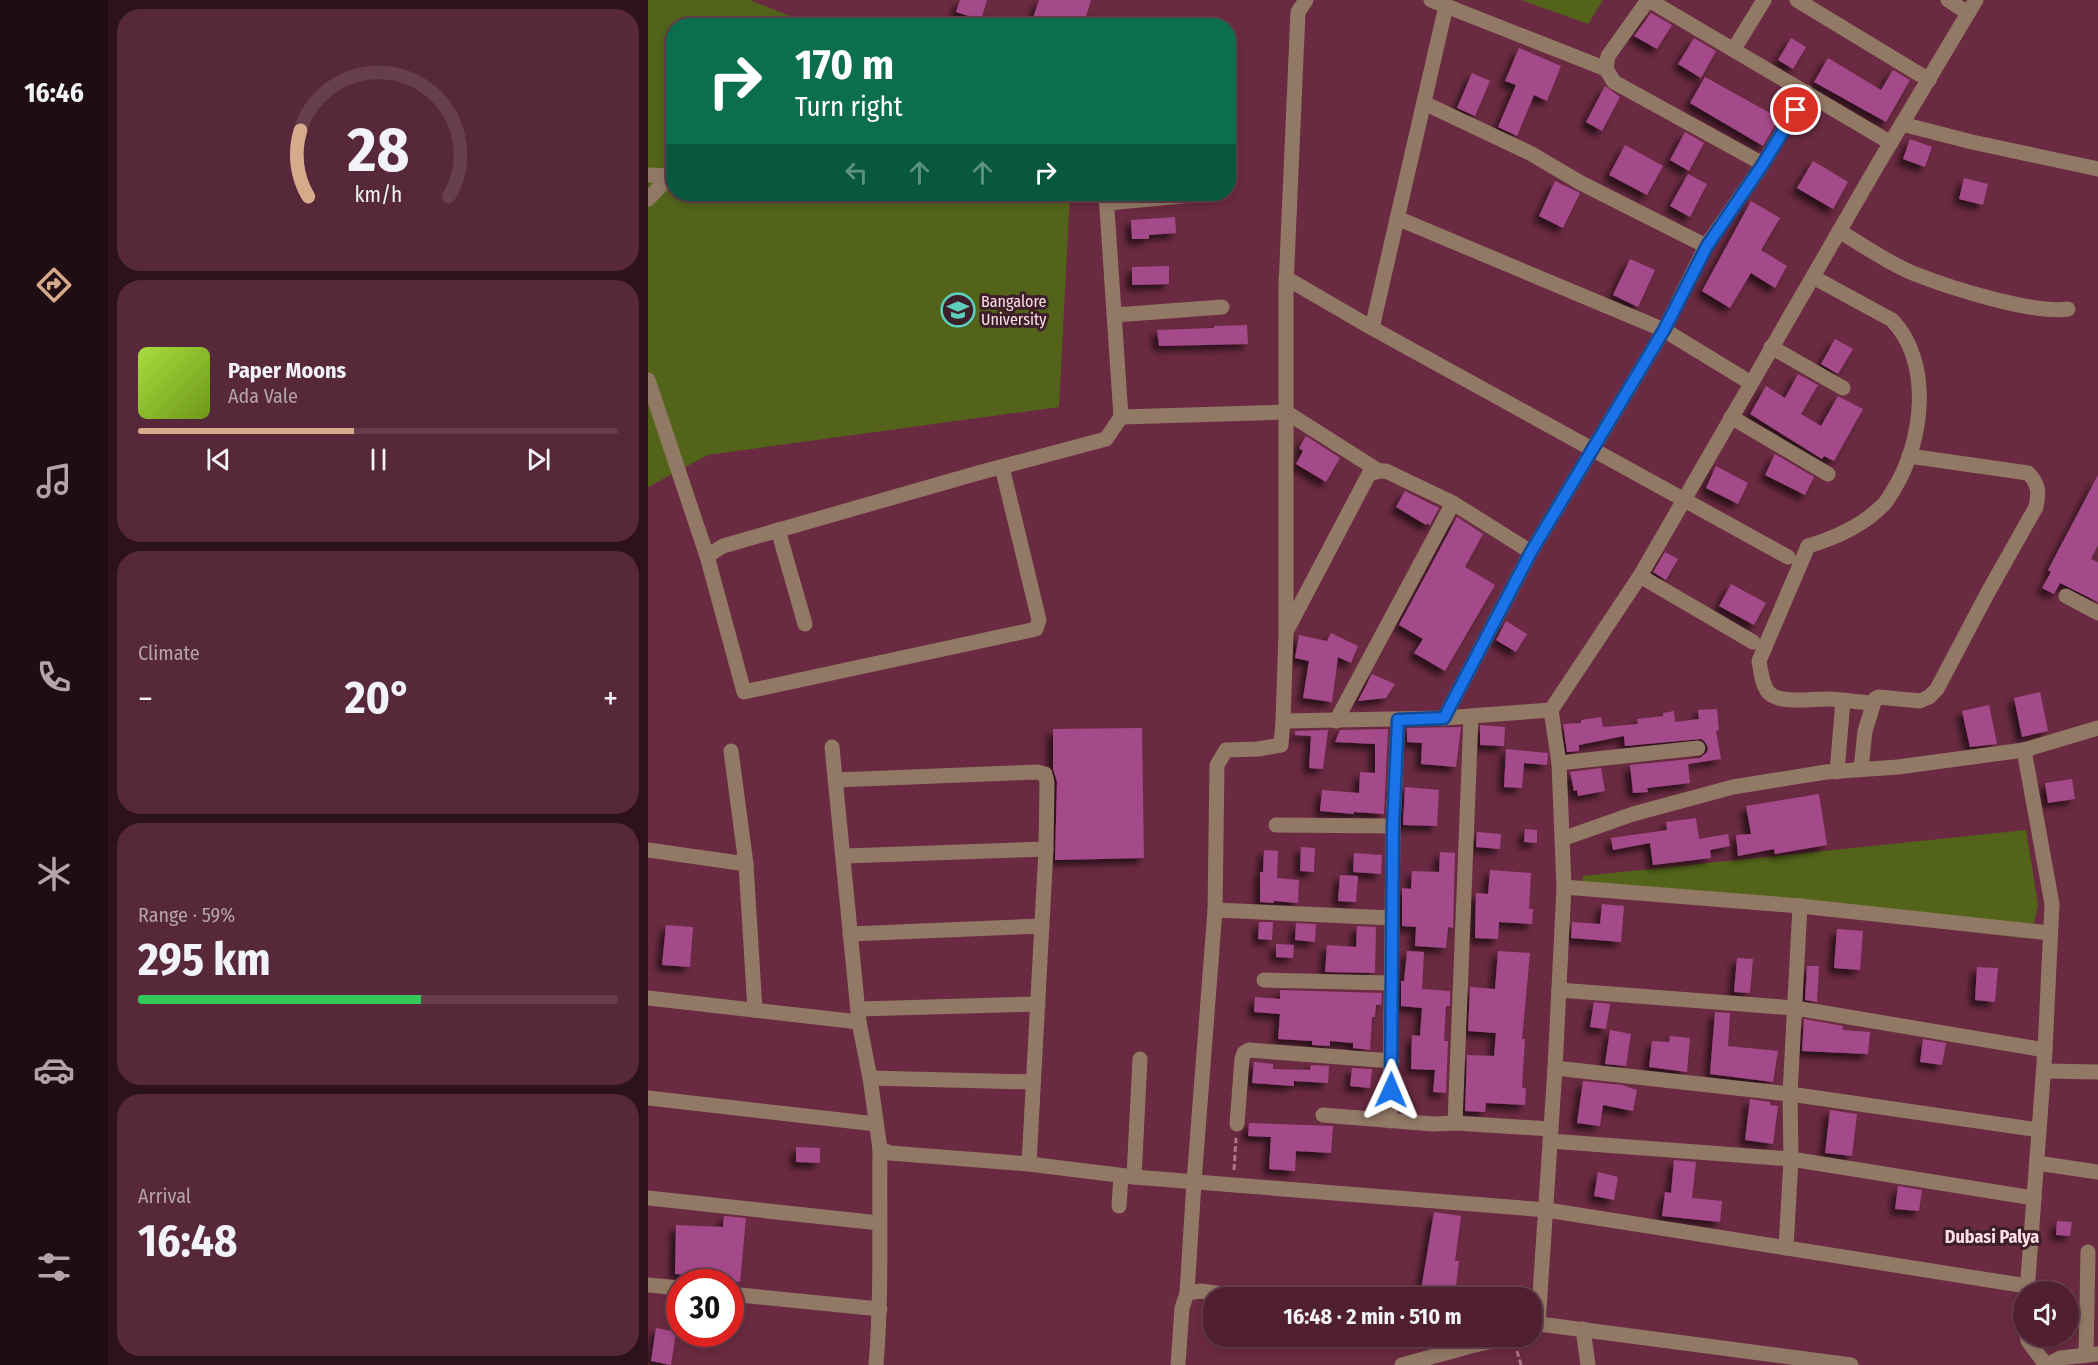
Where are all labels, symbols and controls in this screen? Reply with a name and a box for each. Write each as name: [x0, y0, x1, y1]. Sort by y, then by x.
text: 170 m: [795, 40, 894, 90]
icon: right: [696, 42, 774, 120]
text: 16:46: [24, 77, 84, 109]
pin: [1770, 84, 1821, 135]
text: Turn right: [795, 91, 903, 123]
icon: arrive: [1779, 93, 1812, 126]
text: 28: [346, 113, 409, 188]
icon: left: [840, 156, 873, 189]
icon: ahead: [903, 156, 936, 189]
icon: ahead: [966, 156, 999, 189]
icon: right: [1029, 156, 1062, 189]
text: km/h: [354, 182, 402, 208]
icon: directions: [33, 264, 75, 306]
school or university icon: Bangalore University: [940, 292, 976, 328]
place label: Bangalore University: [981, 292, 1047, 329]
text: Paper Moons: [228, 357, 346, 384]
text: Ada Vale: [228, 384, 298, 408]
icon: previous: [202, 443, 235, 476]
icon: pause: [362, 443, 395, 476]
icon: next: [522, 443, 555, 476]
icon: music: [33, 460, 75, 502]
text: Climate: [138, 641, 200, 665]
icon: phone: [33, 656, 75, 698]
text: 20°: [345, 671, 411, 725]
text: −: [138, 679, 153, 719]
text: +: [603, 679, 618, 719]
icon: climate: [33, 853, 75, 895]
text: Range · 59%: [138, 903, 235, 927]
text: 295 km: [138, 933, 271, 987]
icon: car: [33, 1049, 75, 1091]
position arrow: [1359, 1058, 1423, 1122]
text: Arrival: [138, 1184, 191, 1208]
text: 16:48: [138, 1214, 238, 1268]
district label: Dubasi Palya: [1945, 1226, 2039, 1248]
icon: filters: [33, 1246, 75, 1288]
speed limit sign: 30: [666, 1269, 744, 1347]
map controls: [2013, 1281, 2079, 1347]
button: sound: [2013, 1281, 2079, 1347]
text: 16:48 · 2 min · 510 m: [1283, 1303, 1462, 1330]

